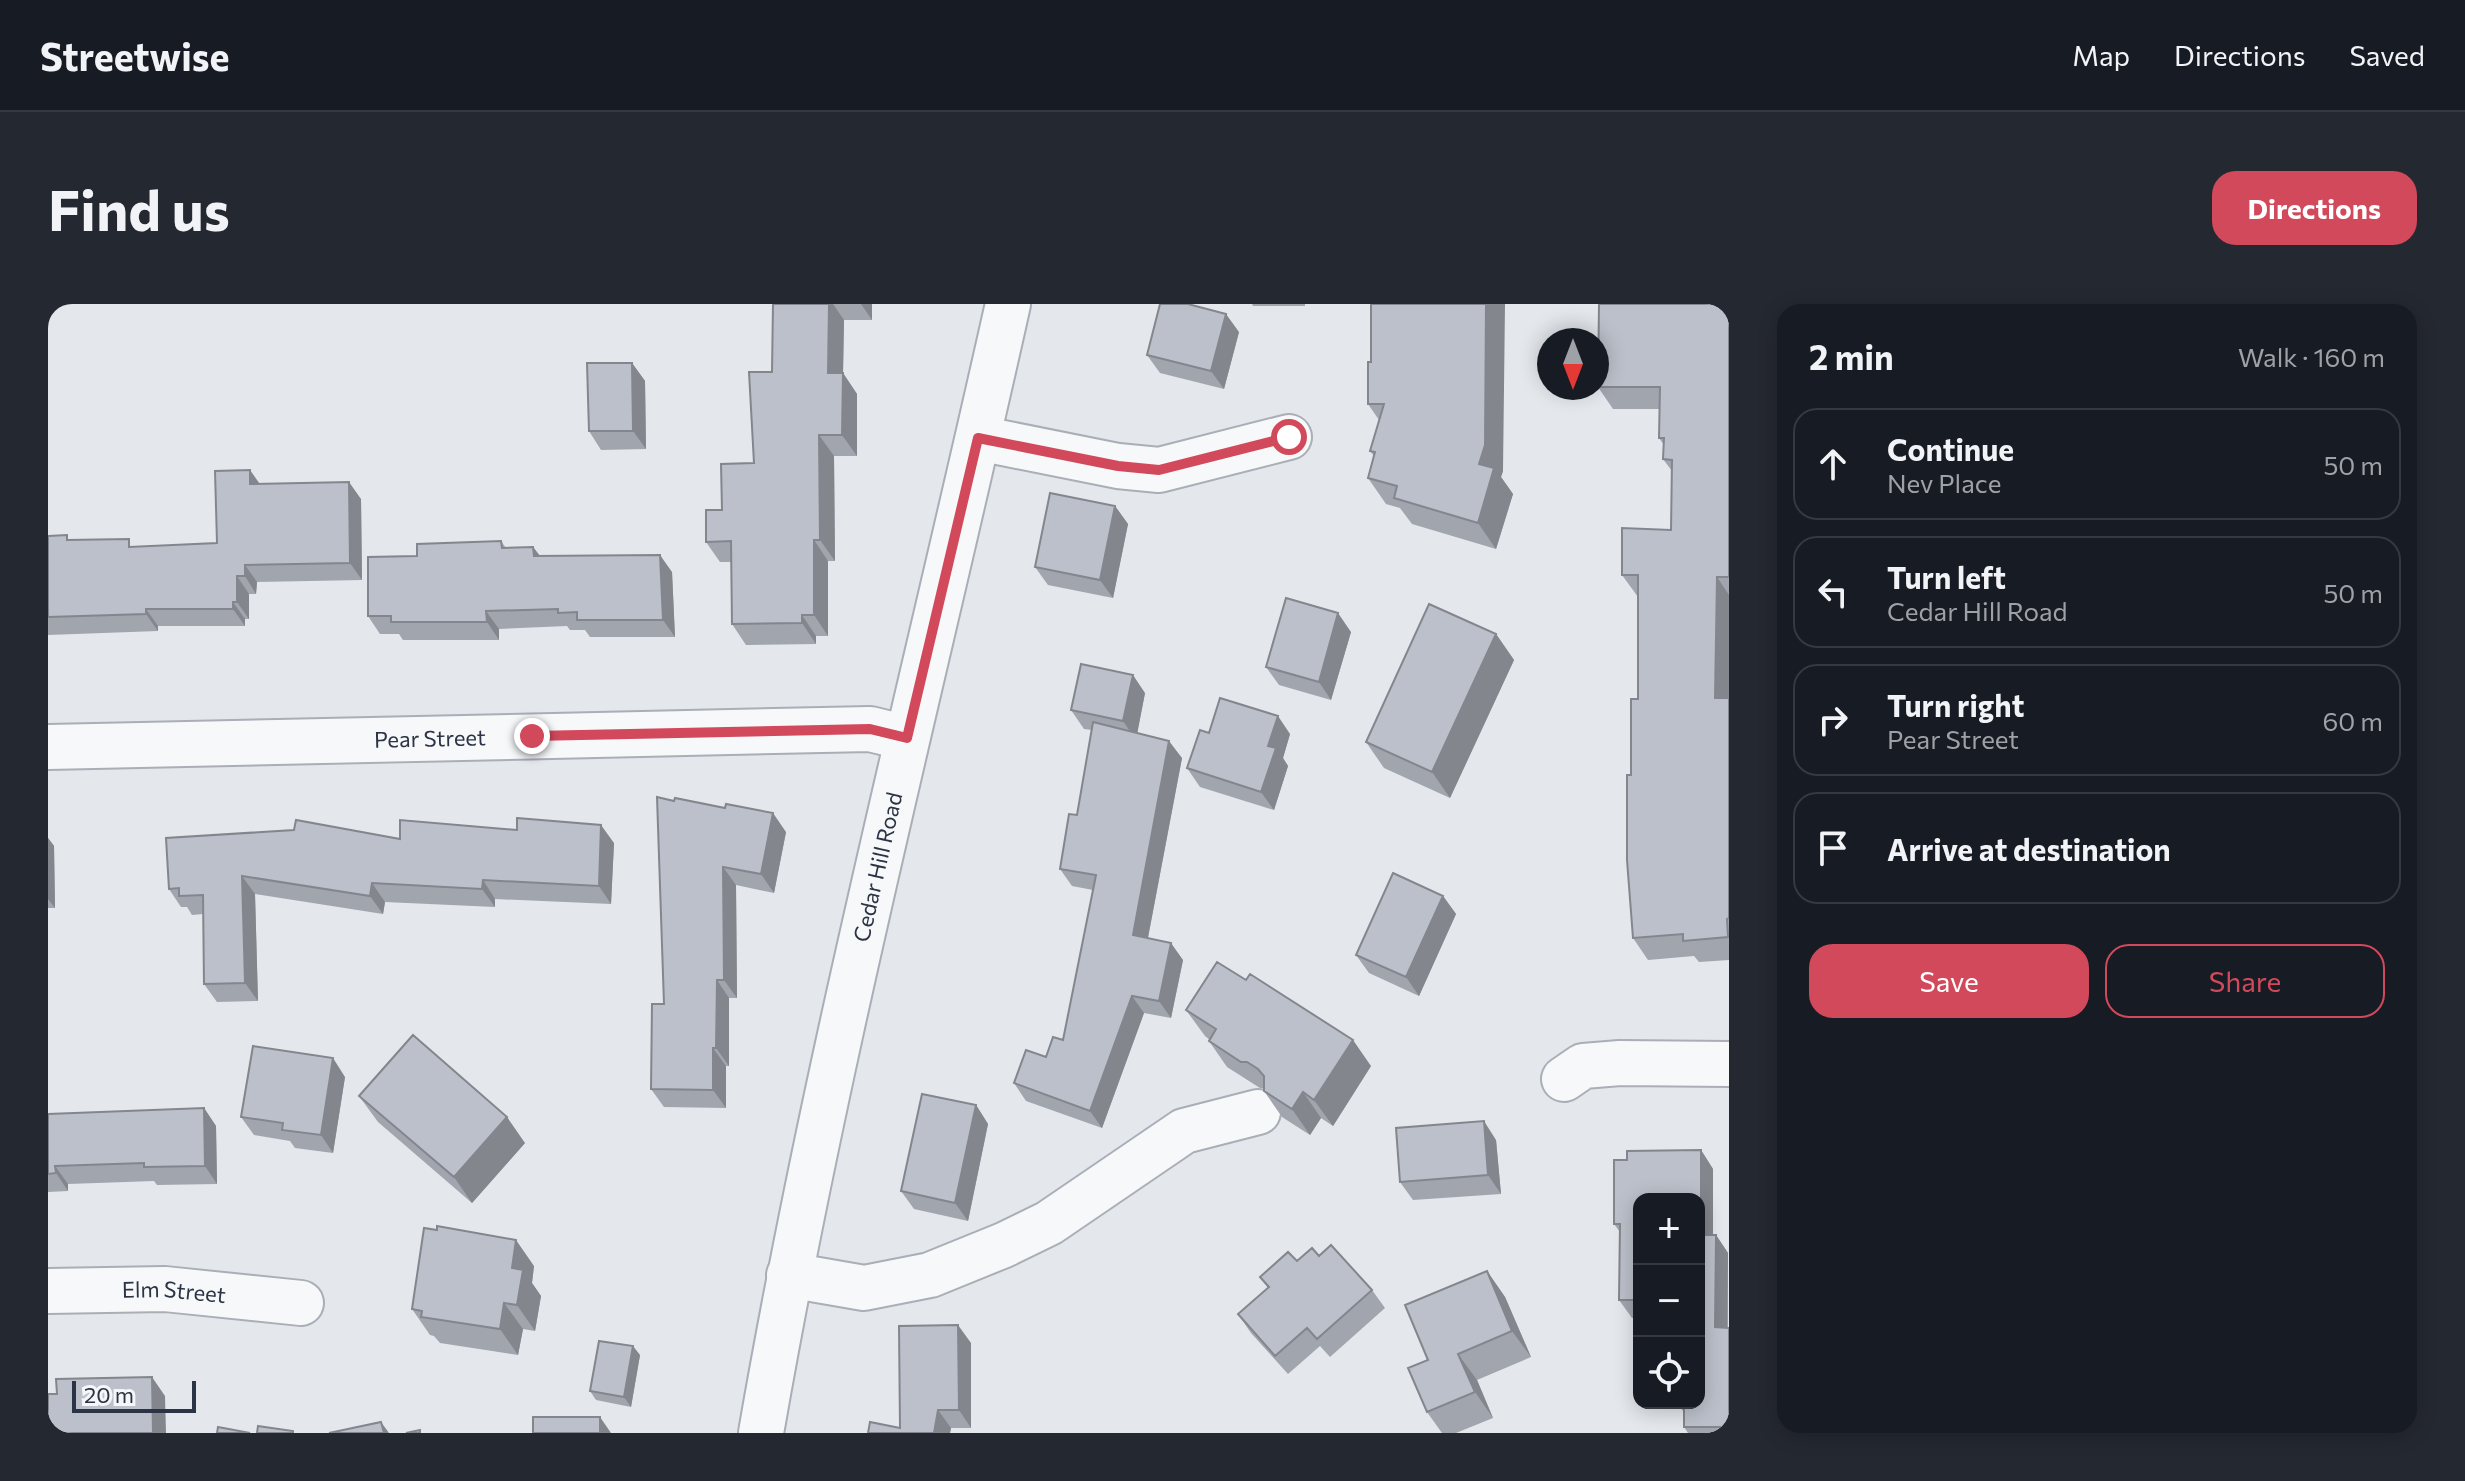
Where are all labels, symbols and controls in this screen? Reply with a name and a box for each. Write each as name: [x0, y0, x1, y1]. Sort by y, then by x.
text: Streetwise: [40, 32, 229, 79]
text: Map: [2072, 38, 2130, 72]
text: Directions: [2174, 38, 2305, 72]
text: Saved: [2349, 38, 2425, 72]
button: Directions: [2212, 171, 2417, 245]
text: Find us: [48, 174, 230, 243]
north arrow: [1537, 328, 1609, 400]
text: 2 min: [1809, 335, 1894, 377]
text: Walk · 160 m: [2238, 341, 2385, 372]
route start: [1271, 419, 1307, 455]
text: Continue: [1887, 430, 2014, 467]
icon: ahead: [1811, 442, 1855, 486]
text: 50 m: [2323, 449, 2383, 480]
text: Nev Place: [1887, 467, 2001, 498]
text: Turn left: [1887, 558, 2006, 595]
icon: left: [1811, 570, 1855, 614]
text: 50 m: [2323, 577, 2383, 608]
text: Cedar Hill Road: [1887, 595, 2068, 626]
text: Turn right: [1887, 686, 2024, 723]
icon: right: [1811, 698, 1855, 742]
text: 60 m: [2323, 705, 2383, 736]
route end: [514, 718, 550, 754]
street label: Pear Street: [374, 723, 486, 753]
text: Pear Street: [1887, 723, 2019, 754]
street label: Cedar Hill Road: [847, 789, 908, 944]
icon: arrive: [1811, 826, 1855, 870]
text: Arrive at destination: [1887, 830, 2171, 867]
button: Save: [1809, 944, 2089, 1018]
button: Share: [2105, 944, 2385, 1018]
map controls: [1633, 1193, 1705, 1409]
button: +: [1633, 1193, 1705, 1265]
button: −: [1633, 1265, 1705, 1337]
street label: Elm Street: [122, 1275, 227, 1308]
button: locate: [1633, 1337, 1705, 1409]
scale bar: [72, 1377, 196, 1413]
text: 20 m: [84, 1381, 134, 1408]

